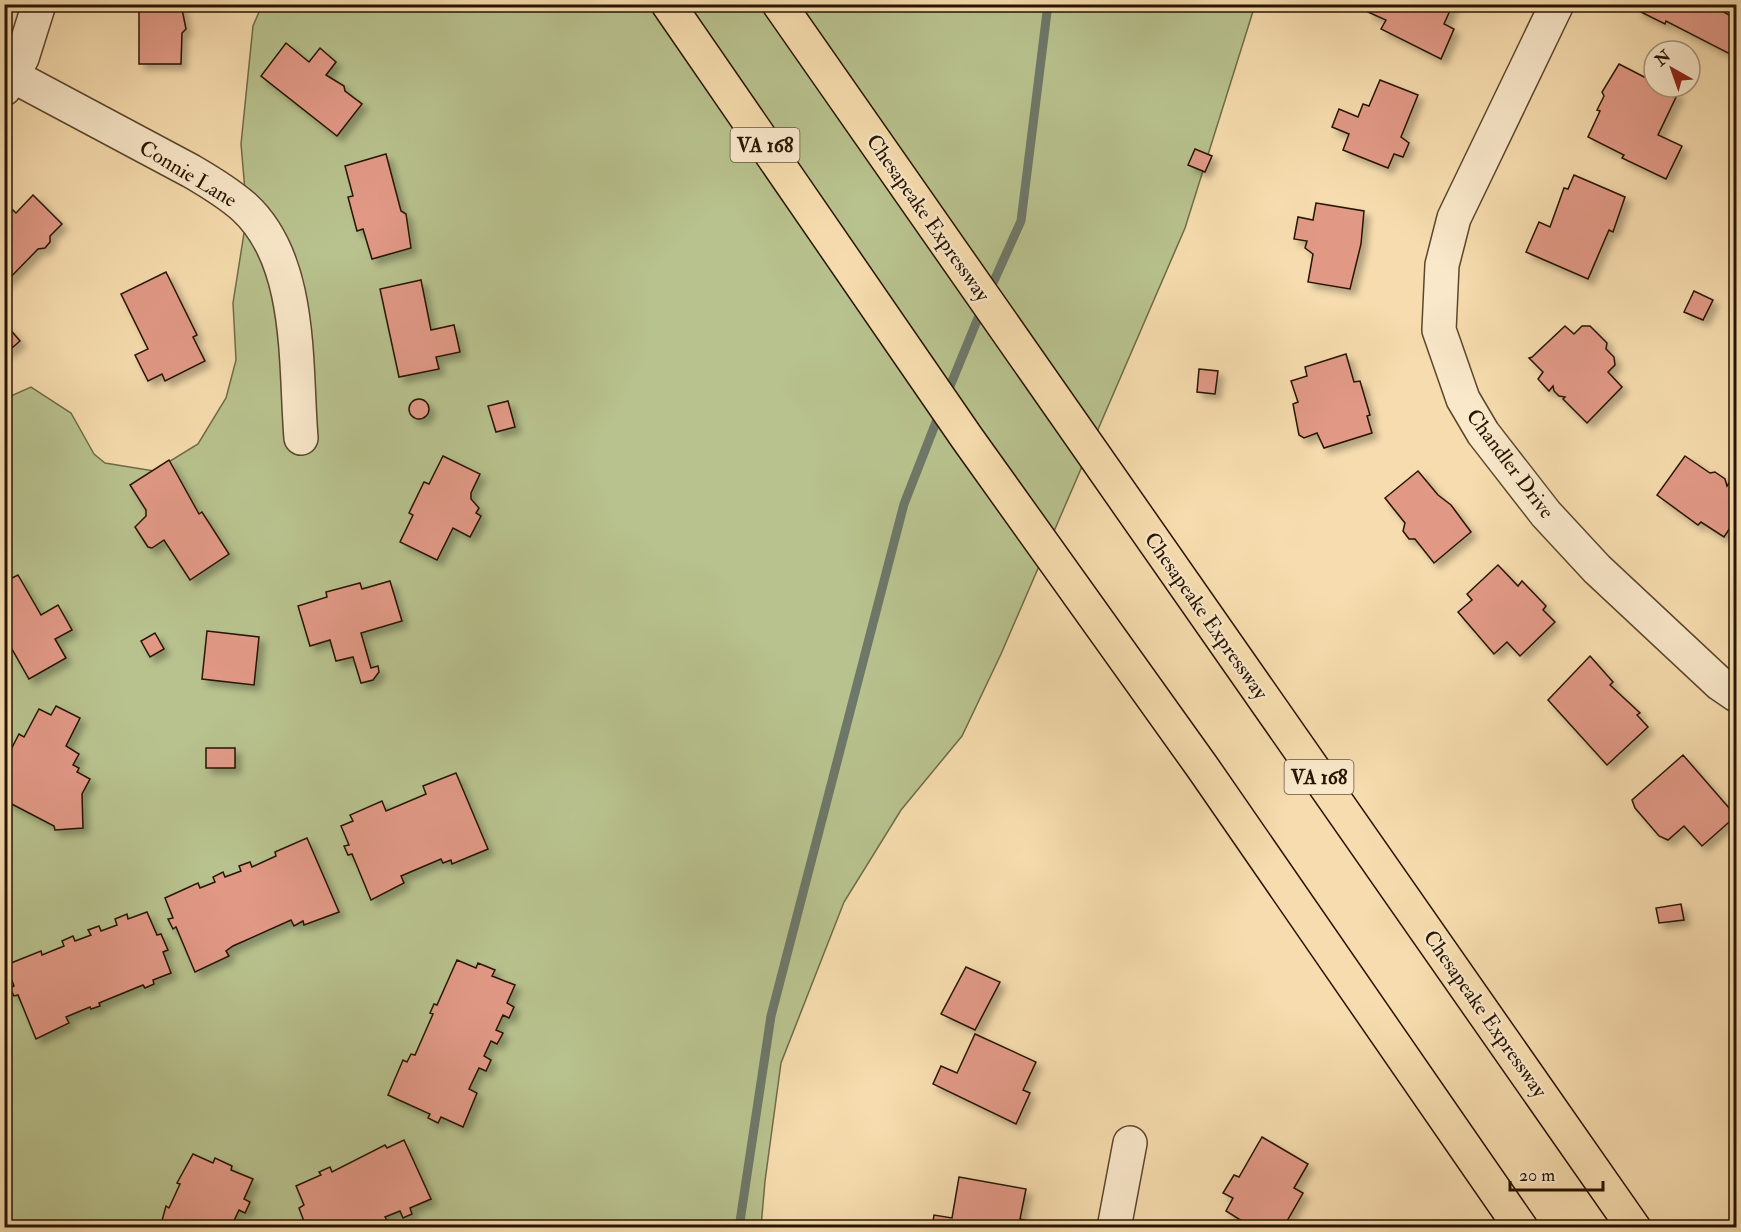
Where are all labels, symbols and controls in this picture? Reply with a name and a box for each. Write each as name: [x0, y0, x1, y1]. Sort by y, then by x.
north arrow: [1642, 39, 1702, 99]
text: N: [1650, 46, 1675, 71]
road number: VA 168: [730, 128, 800, 162]
street label: Chesapeake Expressway: [860, 129, 996, 308]
street label: Connie Lane: [134, 134, 242, 214]
street label: Chandler Drive: [1460, 404, 1560, 524]
street label: Chesapeake Expressway: [1138, 527, 1274, 706]
road number: VA 168: [1284, 760, 1354, 794]
street label: Chesapeake Expressway: [1417, 925, 1553, 1104]
scale bar: [1510, 1154, 1603, 1192]
text: 20 m: [1519, 1164, 1555, 1187]

